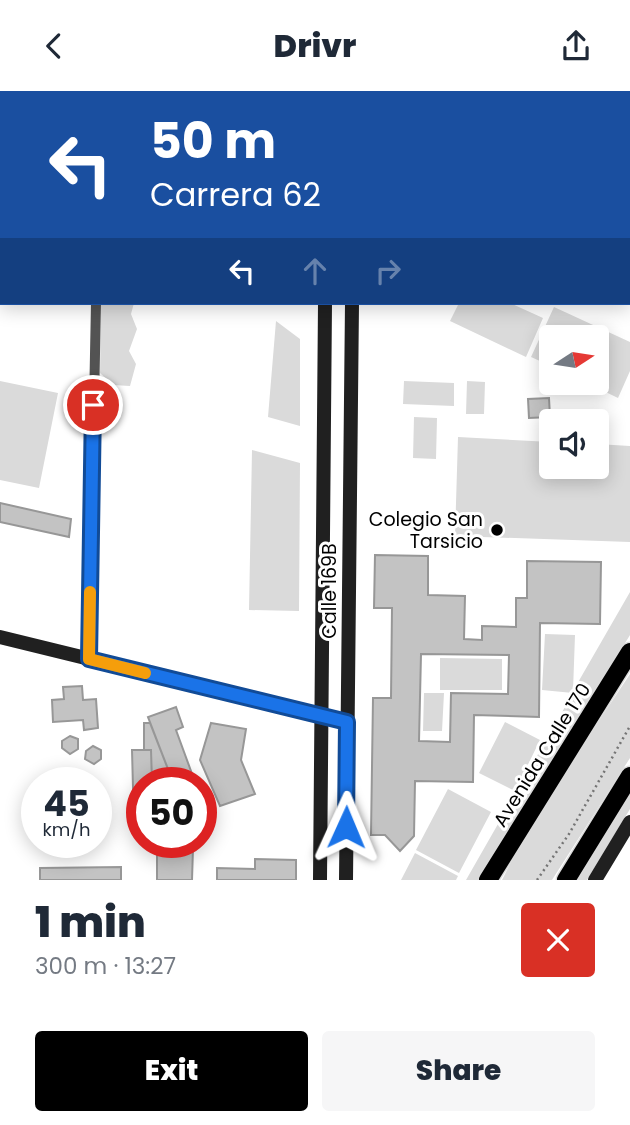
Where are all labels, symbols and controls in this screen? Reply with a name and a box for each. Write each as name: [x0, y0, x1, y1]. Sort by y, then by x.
text: Drivr: [274, 23, 356, 68]
icon: back: [35, 27, 73, 65]
icon: share: [557, 27, 595, 65]
text: 50 m: [150, 107, 276, 175]
icon: left: [35, 119, 126, 210]
text: Carrera 62: [150, 172, 321, 217]
icon: left: [223, 252, 261, 290]
icon: ahead: [296, 252, 334, 290]
icon: right: [369, 252, 407, 290]
north arrow: [539, 325, 609, 395]
map controls: [539, 325, 609, 479]
pin: [63, 375, 123, 435]
icon: arrive: [74, 386, 112, 424]
button: sound: [539, 409, 609, 479]
place label: Colegio San Tarsicio: [369, 506, 483, 555]
marker: Colegio San Tarsicio: [489, 522, 505, 538]
street label: Calle 169B: [316, 543, 343, 639]
street label: Avenida Calle 170: [487, 678, 597, 832]
speed limit sign: 50: [126, 767, 217, 858]
text: 45: [43, 779, 90, 828]
position arrow: [309, 790, 383, 864]
text: km/h: [43, 817, 90, 842]
text: 1 min: [35, 893, 146, 952]
button: close: [521, 903, 595, 977]
text: 300 m · 13:27: [35, 950, 176, 982]
button: Exit: [35, 1031, 308, 1111]
button: Share: [322, 1031, 595, 1111]

